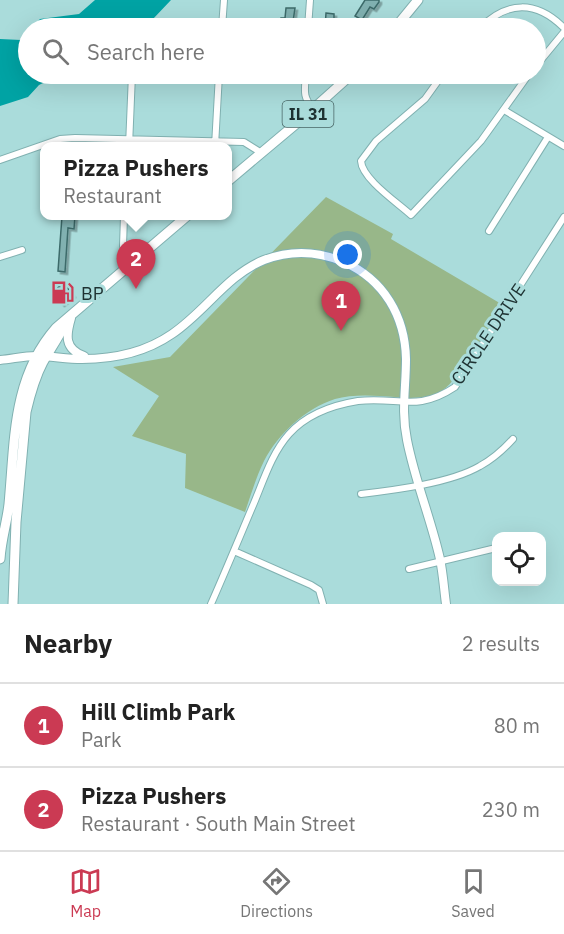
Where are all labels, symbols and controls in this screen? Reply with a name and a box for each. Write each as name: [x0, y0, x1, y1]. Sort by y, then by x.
search box: [18, 18, 546, 84]
icon: search: [39, 35, 72, 68]
text: Search here: [87, 37, 205, 66]
road number: IL 31: [282, 101, 334, 127]
popup: [40, 142, 232, 220]
text: Pizza Pushers: [63, 153, 209, 182]
text: Restaurant: [63, 182, 162, 209]
pin: 2: [116, 240, 156, 289]
your location: [333, 240, 362, 269]
street label: CIRCLE DRIVE: [446, 279, 530, 389]
fuel station icon: BP: [50, 280, 76, 306]
place label: BP: [81, 282, 104, 305]
pin: 1: [322, 282, 360, 331]
map controls: [492, 532, 546, 586]
button: locate: [492, 532, 546, 586]
text: Nearby: [24, 626, 112, 660]
text: 2 results: [462, 630, 540, 657]
text: Hill Climb Park: [81, 697, 235, 726]
text: 1: [38, 712, 50, 739]
text: 80 m: [494, 712, 540, 739]
text: Park: [81, 726, 121, 753]
text: Pizza Pushers: [81, 781, 226, 810]
text: 2: [38, 796, 50, 823]
text: 230 m: [482, 796, 540, 823]
text: Restaurant · South Main Street: [81, 810, 356, 837]
tab: Map: [69, 865, 102, 921]
tab: Directions: [240, 865, 313, 921]
tab: Saved: [451, 865, 495, 921]

